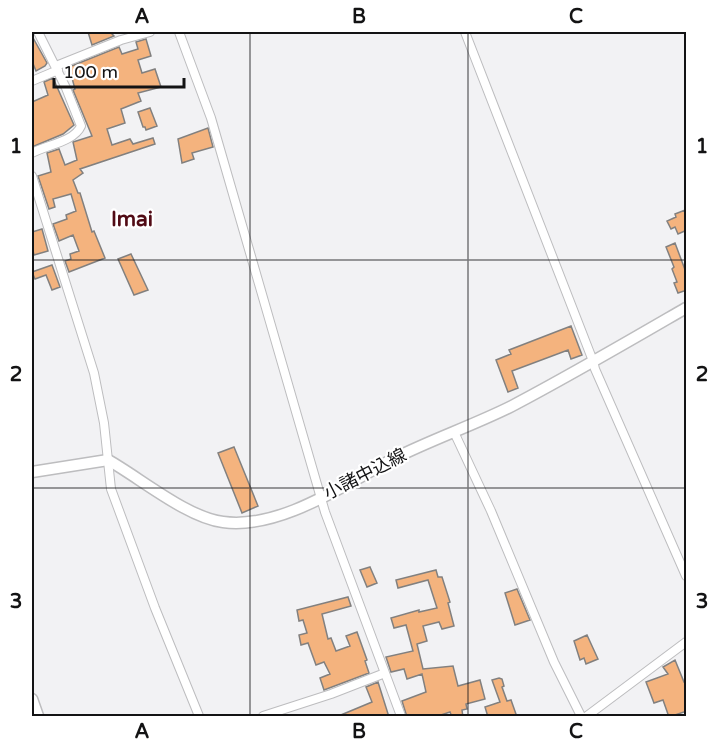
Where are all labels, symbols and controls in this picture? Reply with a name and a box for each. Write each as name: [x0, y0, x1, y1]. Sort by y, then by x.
text: A: [135, 5, 150, 29]
text: B: [352, 5, 366, 29]
text: C: [569, 5, 583, 29]
scale bar: [54, 51, 184, 89]
text: 100 m: [63, 61, 118, 83]
text: 1: [10, 135, 22, 159]
text: 1: [696, 135, 708, 159]
district label: Imai: [111, 207, 153, 232]
text: 2: [10, 363, 22, 387]
text: 2: [696, 363, 708, 387]
street label: 小諸中込線: [320, 444, 410, 504]
text: 3: [10, 590, 22, 614]
text: 3: [696, 590, 708, 614]
text: A: [135, 720, 150, 744]
text: B: [352, 720, 366, 744]
text: C: [569, 720, 583, 744]

